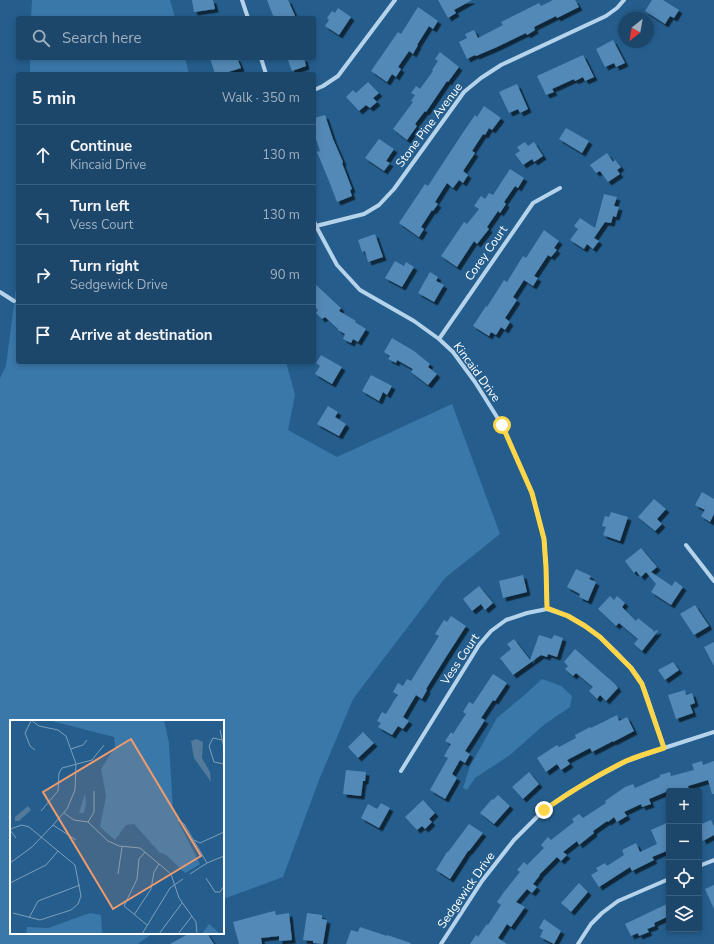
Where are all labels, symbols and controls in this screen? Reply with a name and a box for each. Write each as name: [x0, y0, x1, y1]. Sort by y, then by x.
north arrow: [618, 12, 654, 48]
search box: [16, 16, 316, 60]
icon: search: [30, 27, 52, 49]
text: Search here: [62, 28, 142, 48]
street label: Stone Pine Avenue: [392, 79, 466, 171]
text: 5 min: [32, 87, 76, 110]
text: Walk · 350 m: [222, 89, 300, 107]
text: Continue: [70, 136, 132, 156]
icon: ahead: [32, 144, 54, 166]
text: 130 m: [262, 146, 300, 164]
text: Kincaid Drive: [70, 156, 146, 174]
text: Turn left: [70, 196, 129, 216]
icon: left: [32, 204, 54, 226]
text: 130 m: [262, 206, 300, 224]
text: Vess Court: [70, 216, 133, 234]
street label: Corey Court: [461, 222, 511, 284]
text: Turn right: [70, 256, 139, 276]
icon: right: [32, 264, 54, 286]
text: 90 m: [270, 266, 300, 284]
text: Sedgewick Drive: [70, 276, 168, 294]
icon: arrive: [32, 324, 54, 346]
text: Arrive at destination: [70, 325, 213, 345]
street label: Kincaid Drive: [450, 339, 504, 405]
route start: [493, 416, 511, 434]
street label: Vess Court: [436, 630, 483, 689]
inset map: [10, 720, 224, 934]
map controls: [666, 788, 702, 932]
button: +: [666, 788, 702, 824]
route end: [535, 801, 553, 819]
button: −: [666, 824, 702, 860]
street label: Sedgewick Drive: [434, 849, 498, 931]
button: locate: [666, 860, 702, 896]
button: layers: [666, 896, 702, 932]

